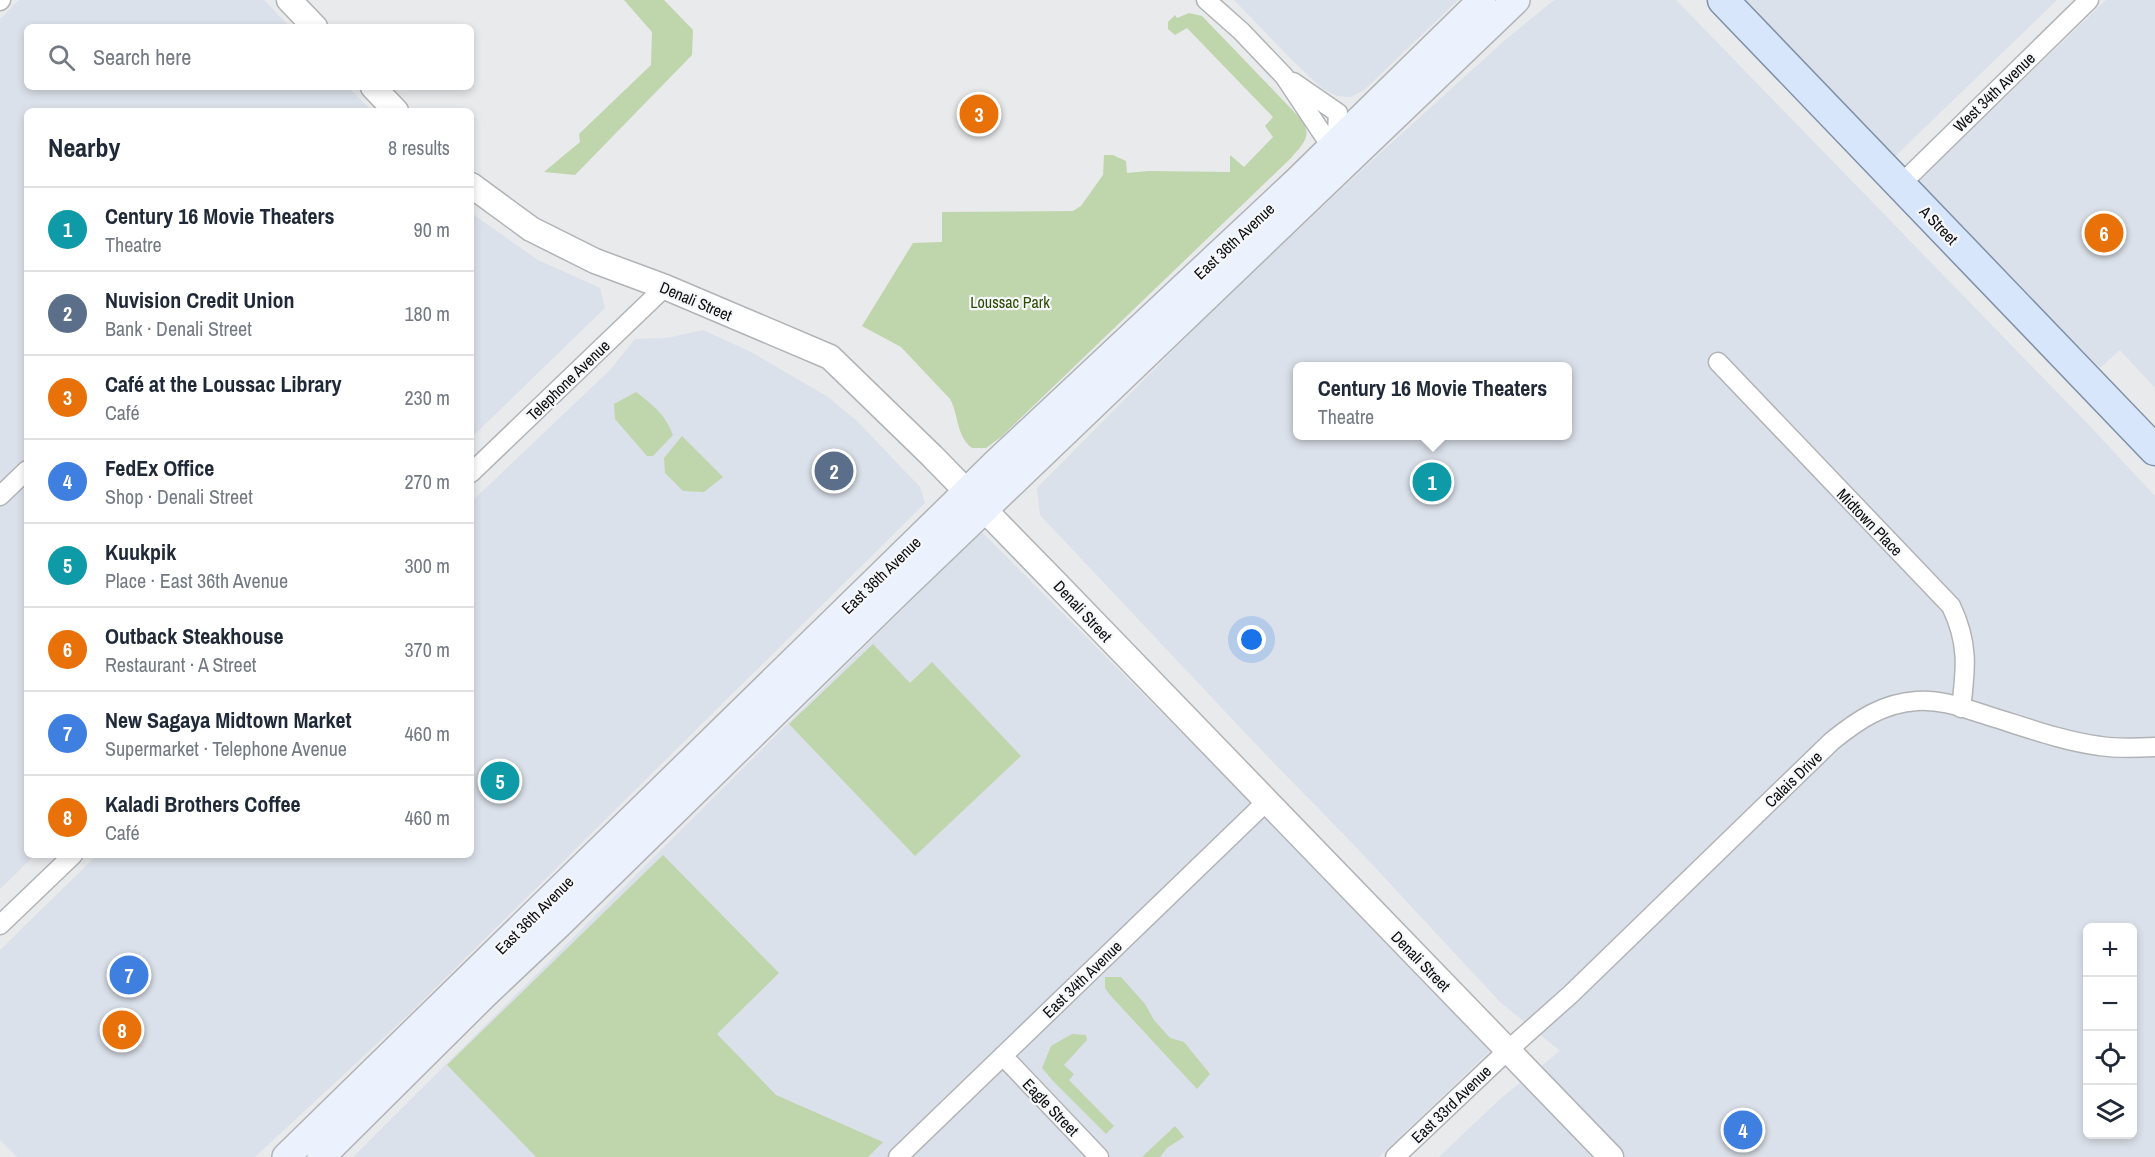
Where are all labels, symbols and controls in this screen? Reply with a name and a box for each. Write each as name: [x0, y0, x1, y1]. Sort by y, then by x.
search box: [24, 24, 474, 90]
icon: search: [45, 41, 78, 74]
text: Search here: [93, 42, 191, 72]
street label: West 34th Avenue: [1948, 47, 2040, 137]
pin: 3: [960, 92, 998, 136]
text: Nearby: [48, 130, 120, 165]
text: 8 results: [388, 134, 450, 161]
street label: East 36th Avenue: [1189, 198, 1279, 284]
street label: A Street: [1914, 200, 1963, 250]
text: Century 16 Movie Theaters: [105, 201, 335, 231]
pin: 6: [2084, 210, 2124, 256]
text: 1: [63, 216, 72, 243]
text: 90 m: [414, 216, 450, 243]
text: Theatre: [105, 231, 162, 258]
street label: Denali Street: [656, 276, 736, 326]
text: Nuvision Credit Union: [105, 285, 294, 315]
park label: Loussac Park: [970, 291, 1050, 313]
text: 2: [63, 300, 72, 327]
text: 180 m: [404, 300, 450, 327]
text: Bank · Denali Street: [105, 315, 252, 342]
street label: Telephone Avenue: [522, 335, 614, 425]
popup: [1293, 362, 1572, 440]
text: Café at the Loussac Library: [105, 369, 342, 399]
text: Century 16 Movie Theaters: [1318, 373, 1547, 403]
text: 3: [63, 384, 72, 411]
text: 230 m: [404, 384, 450, 411]
text: Café: [105, 399, 140, 426]
text: Theatre: [1318, 403, 1374, 430]
pin: 2: [814, 448, 854, 494]
text: FedEx Office: [105, 453, 214, 483]
pin: 1: [1412, 460, 1452, 504]
text: 4: [63, 468, 72, 495]
text: 270 m: [404, 468, 450, 495]
text: Shop · Denali Street: [105, 483, 253, 510]
street label: Midtown Place: [1832, 483, 1908, 561]
street label: East 36th Avenue: [836, 531, 926, 619]
text: Kuukpik: [105, 537, 176, 567]
text: 5: [63, 552, 72, 579]
text: 300 m: [404, 552, 450, 579]
text: Place · East 36th Avenue: [105, 567, 288, 594]
street label: Denali Street: [1049, 575, 1117, 647]
text: Outback Steakhouse: [105, 621, 283, 651]
your location: [1237, 625, 1266, 654]
text: 6: [63, 636, 72, 663]
text: 370 m: [404, 636, 450, 663]
text: Restaurant · A Street: [105, 651, 256, 678]
text: New Sagaya Midtown Market: [105, 705, 352, 735]
text: 7: [63, 720, 72, 747]
text: 460 m: [404, 720, 450, 747]
text: Supermarket · Telephone Avenue: [105, 735, 347, 762]
street label: Calais Drive: [1759, 746, 1827, 812]
pin: 5: [480, 758, 520, 804]
text: Kaladi Brothers Coffee: [105, 789, 300, 819]
text: 8: [63, 804, 72, 831]
text: 460 m: [404, 804, 450, 831]
text: Café: [105, 819, 140, 846]
street label: East 36th Avenue: [490, 871, 578, 959]
map controls: [2083, 923, 2137, 1139]
button: +: [2083, 923, 2137, 977]
street label: Denali Street: [1386, 926, 1456, 996]
street label: East 34th Avenue: [1037, 935, 1127, 1023]
pin: 7: [110, 952, 148, 998]
button: −: [2083, 977, 2137, 1031]
pin: 8: [102, 1008, 142, 1052]
button: locate: [2083, 1031, 2137, 1085]
street label: East 33rd Avenue: [1406, 1060, 1496, 1148]
street label: Eagle Street: [1018, 1073, 1084, 1141]
button: layers: [2083, 1085, 2137, 1139]
pin: 4: [1724, 1108, 1762, 1152]

